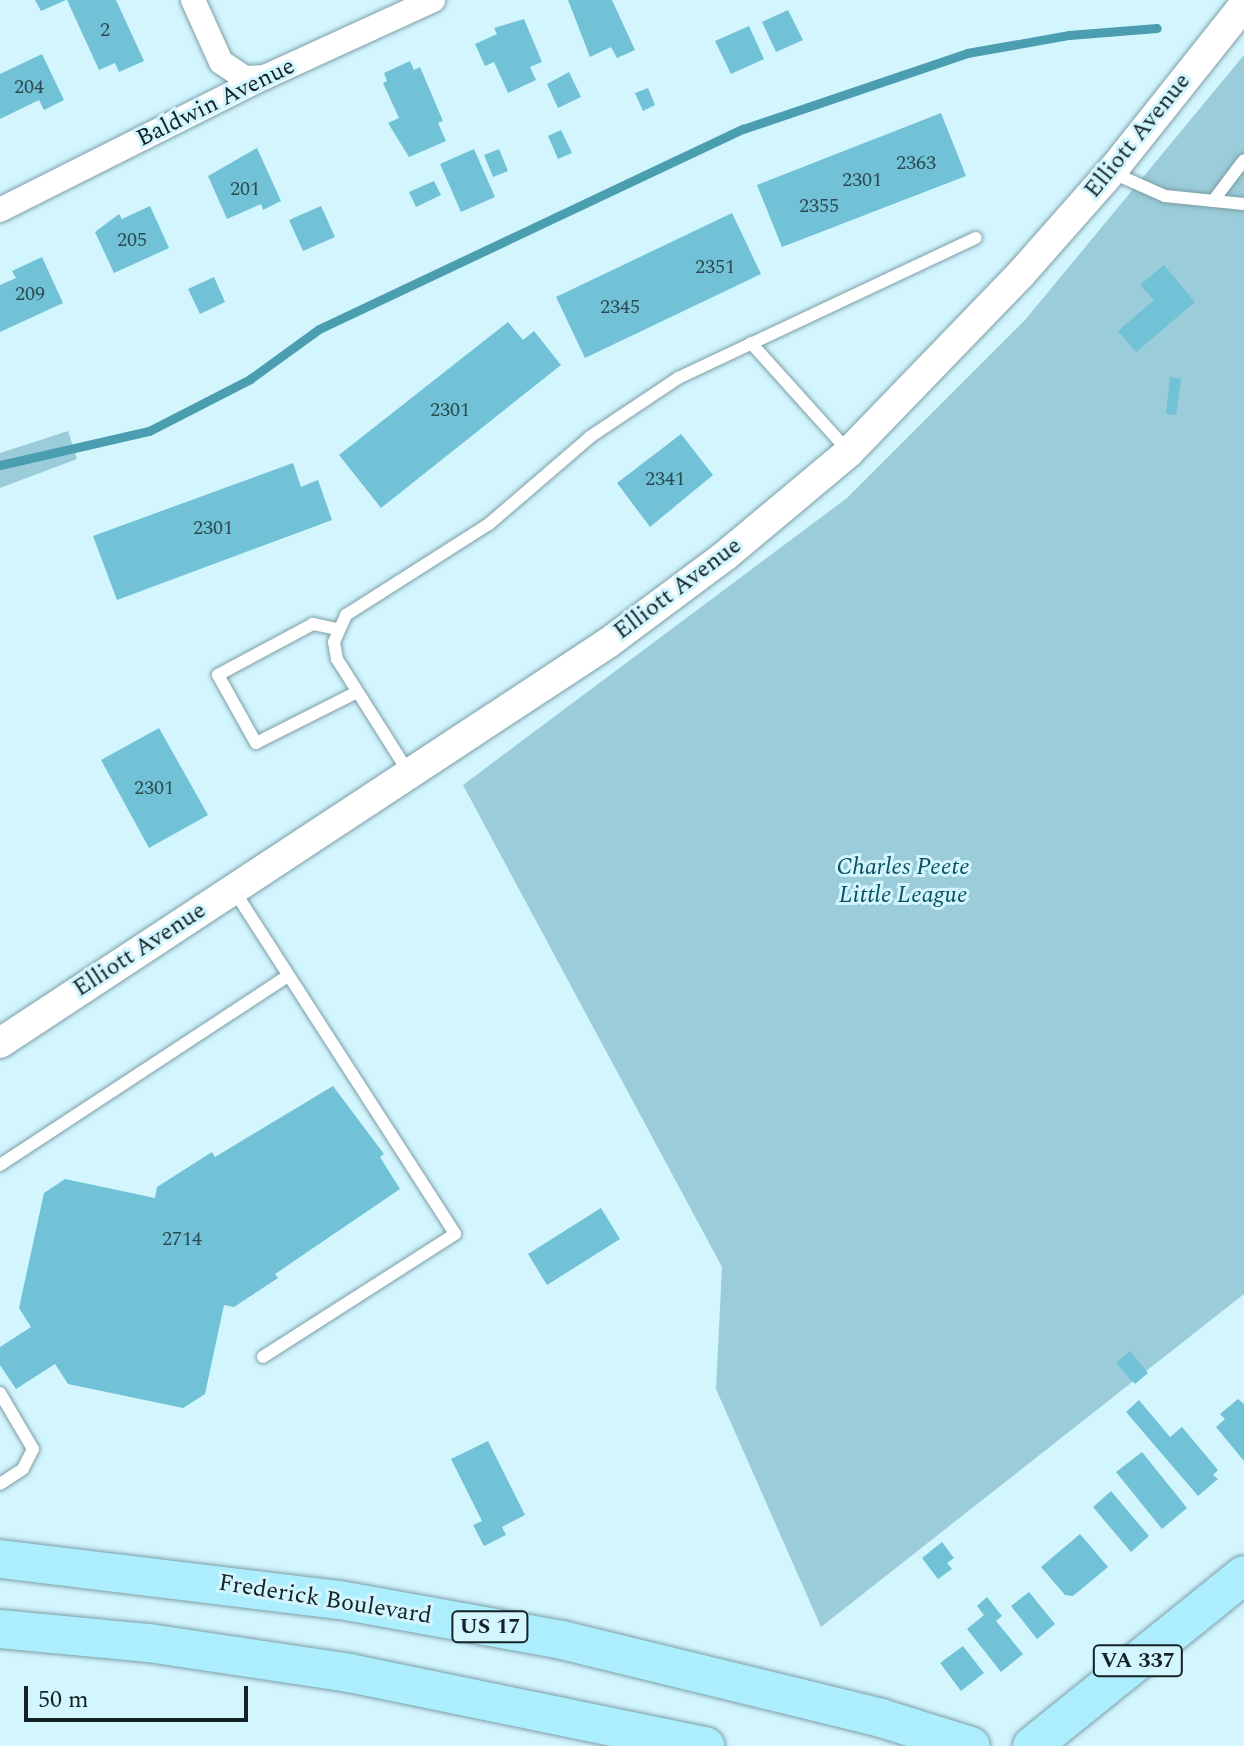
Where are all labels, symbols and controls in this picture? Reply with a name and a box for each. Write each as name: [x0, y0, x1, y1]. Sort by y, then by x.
house number: 2: [100, 18, 110, 42]
street label: Baldwin Avenue: [132, 52, 300, 154]
street label: Elliott Avenue: [1079, 68, 1197, 204]
house number: 204: [14, 75, 44, 99]
house number: 2363: [896, 151, 936, 175]
house number: 2301: [842, 168, 882, 192]
house number: 201: [230, 177, 260, 201]
house number: 2355: [799, 194, 839, 218]
house number: 205: [117, 228, 147, 252]
house number: 2351: [695, 255, 735, 279]
house number: 209: [15, 282, 45, 306]
house number: 2345: [600, 295, 640, 319]
house number: 2301: [430, 398, 470, 422]
house number: 2341: [645, 467, 685, 491]
house number: 2301: [193, 516, 233, 540]
street label: Elliott Avenue: [608, 532, 748, 646]
house number: 2301: [134, 776, 174, 800]
park label: Charles Peete Little League: [836, 854, 970, 910]
street label: Elliott Avenue: [68, 896, 212, 1004]
house number: 2714: [162, 1227, 202, 1251]
street label: Frederick Boulevard: [216, 1569, 434, 1631]
road number: US 17: [450, 1609, 530, 1645]
road number: VA 337: [1092, 1643, 1184, 1679]
scale bar: [28, 1670, 252, 1720]
text: 50 m: [38, 1682, 89, 1718]

